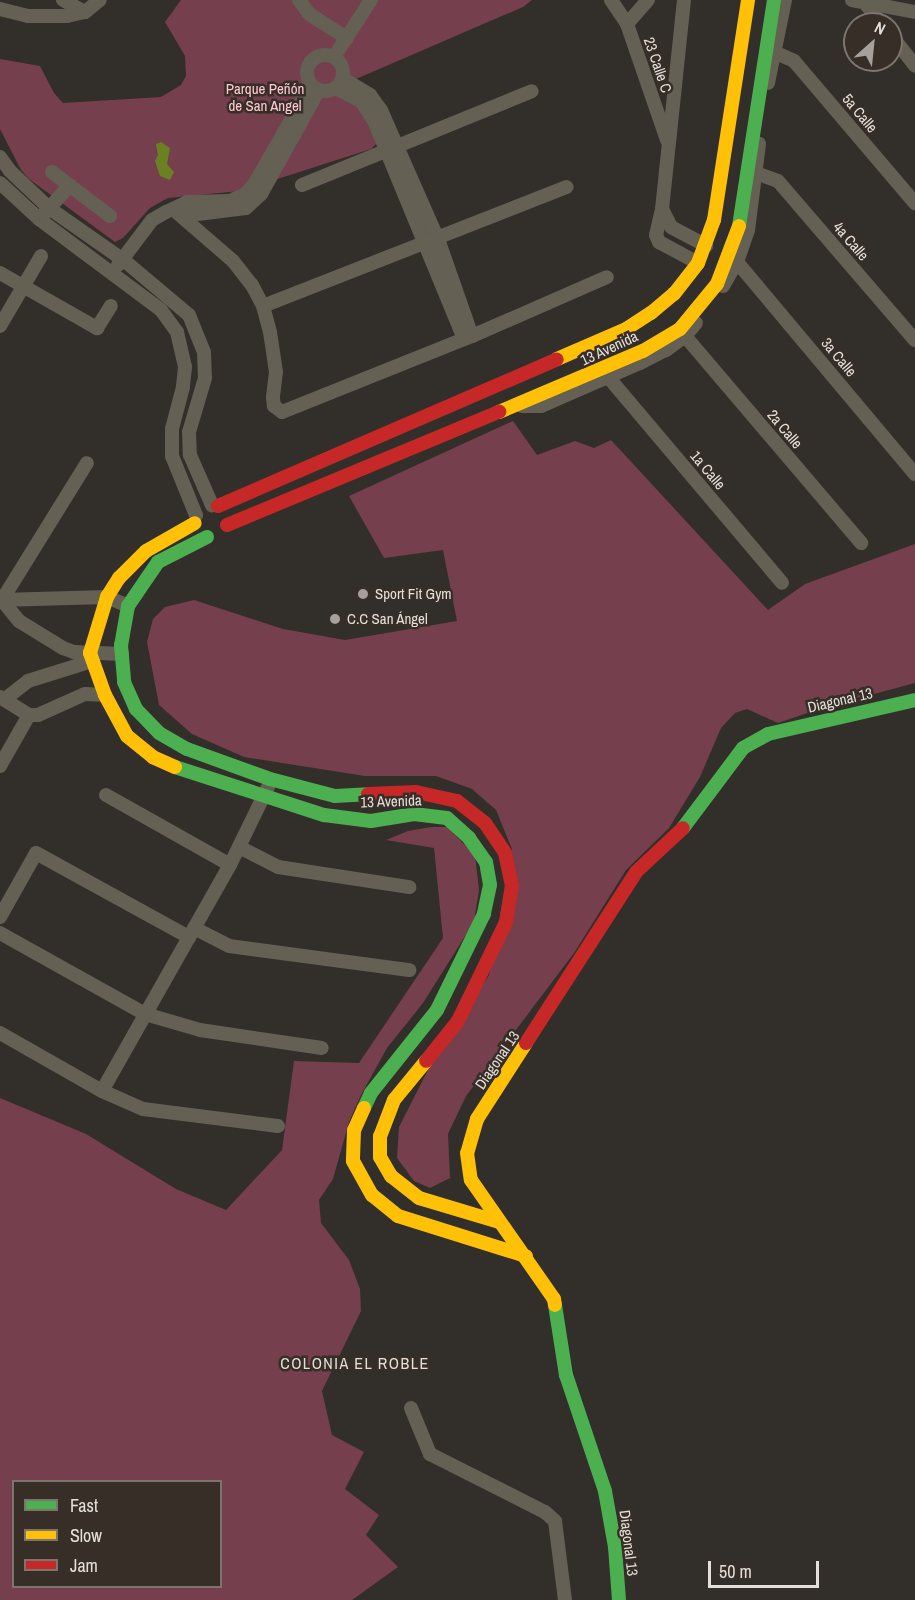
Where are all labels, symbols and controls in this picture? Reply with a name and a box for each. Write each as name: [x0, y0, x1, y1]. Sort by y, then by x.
north arrow: [843, 12, 903, 72]
text: N: [871, 16, 889, 40]
street label: 23 Calle C: [640, 35, 676, 95]
park label: Parque Peñón de San Angel: [226, 79, 304, 114]
street label: 5a Calle: [839, 90, 881, 136]
street label: 4a Calle: [829, 218, 873, 264]
street label: 13 Avenida: [577, 327, 641, 369]
street label: 3a Calle: [818, 334, 860, 380]
street label: 2a Calle: [764, 406, 806, 452]
street label: 1a Calle: [687, 447, 729, 493]
place label: Sport Fit Gym: [375, 585, 452, 603]
marker: Sport Fit Gym: [356, 587, 370, 601]
place label: C.C San Ángel: [347, 610, 428, 628]
marker: C.C San Ángel: [328, 612, 342, 626]
street label: Diagonal 13: [806, 684, 874, 716]
street label: 13 Avenida: [360, 791, 422, 811]
street label: Diagonal 13: [471, 1027, 523, 1093]
district label: COLONIA EL ROBLE: [280, 1353, 430, 1373]
legend: [12, 1480, 222, 1588]
text: Fast: [70, 1493, 98, 1518]
street label: Diagonal 13: [616, 1509, 642, 1577]
text: Slow: [70, 1523, 102, 1548]
scale bar: [711, 1549, 822, 1587]
text: Jam: [70, 1553, 98, 1578]
text: 50 m: [719, 1559, 752, 1584]

